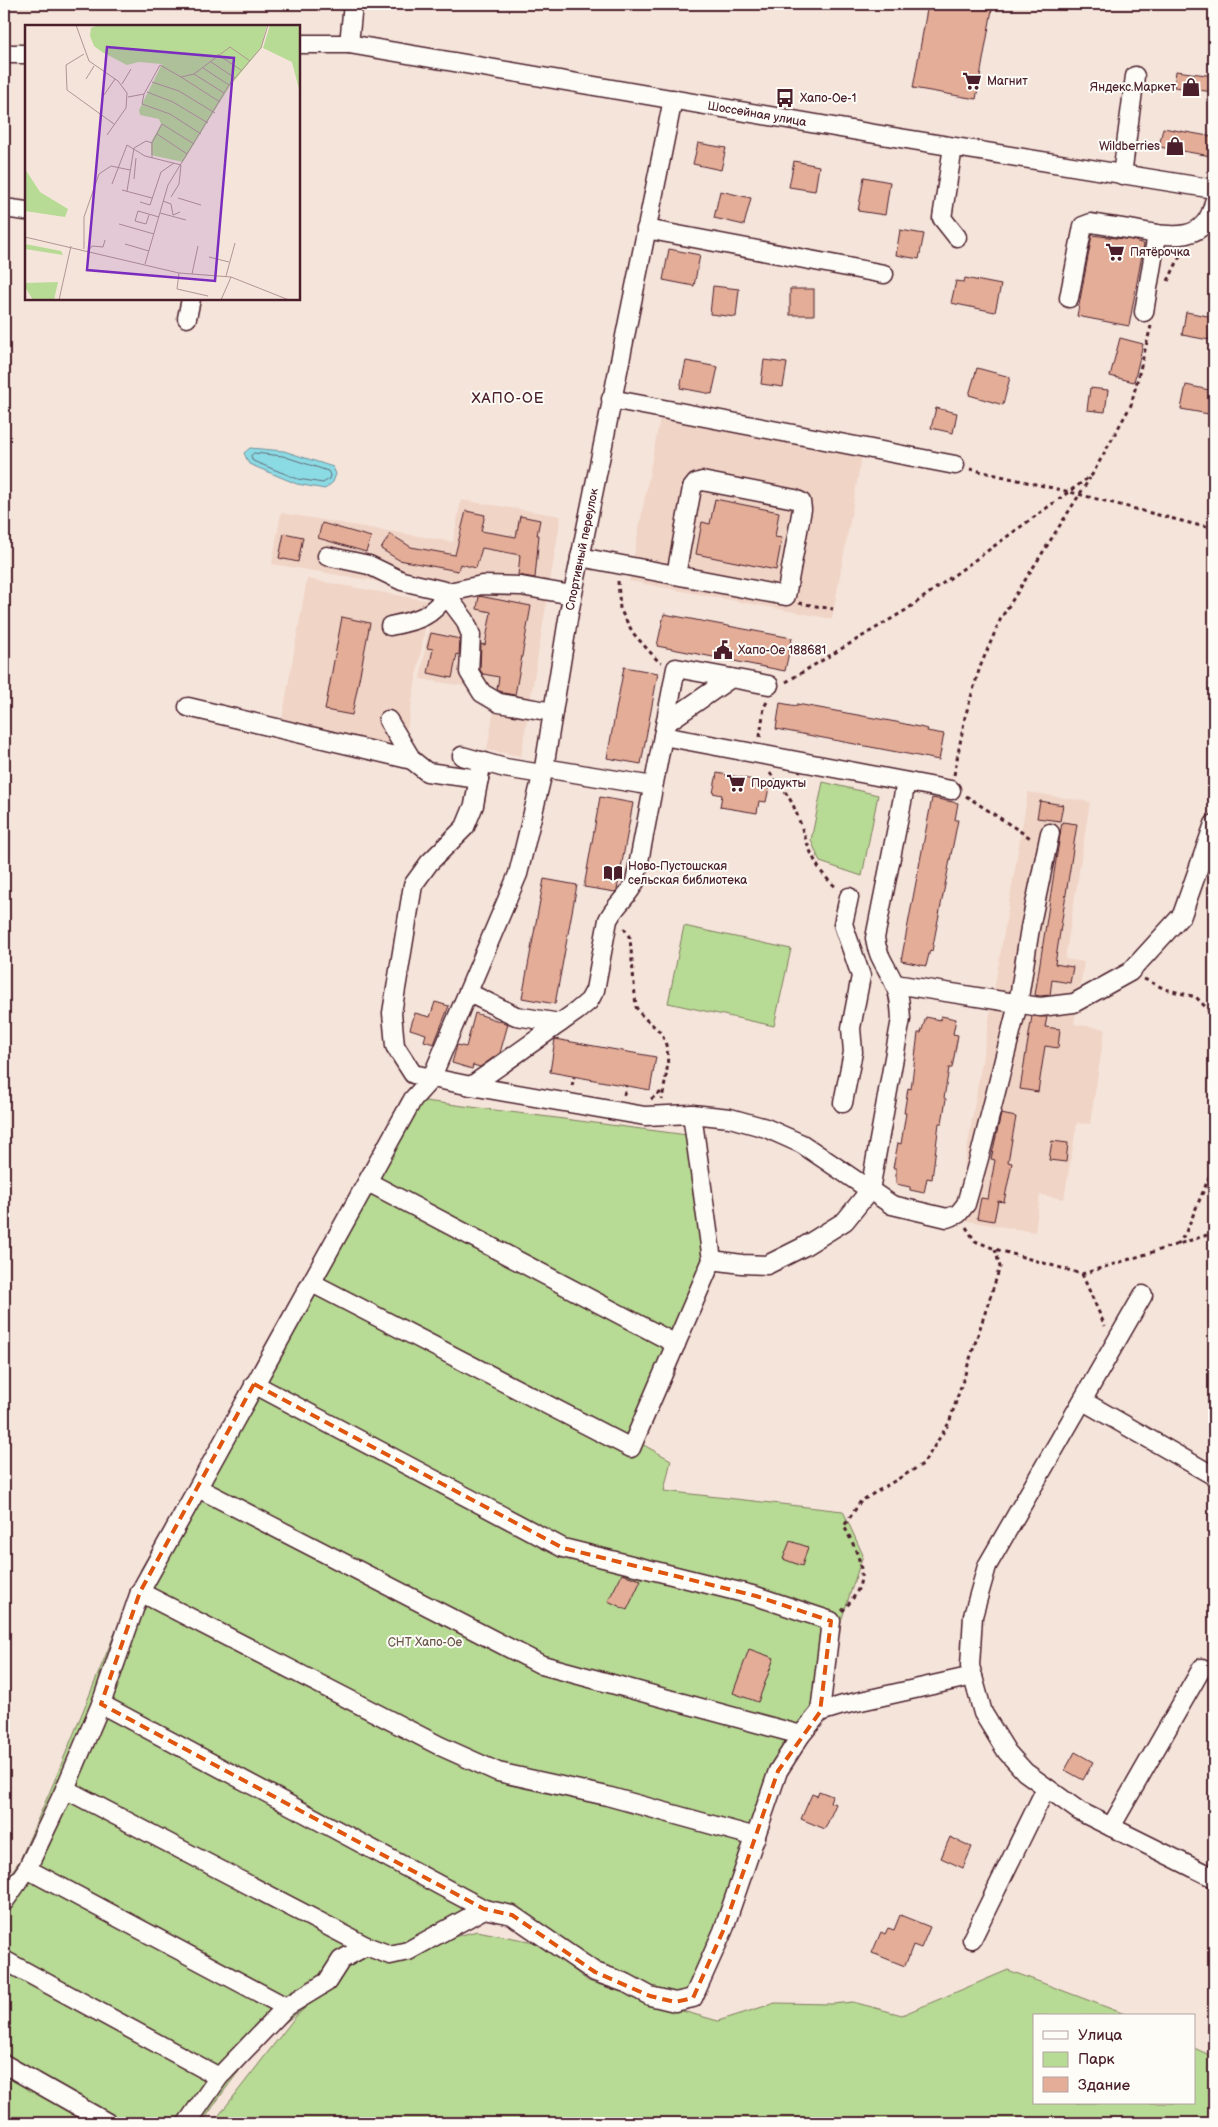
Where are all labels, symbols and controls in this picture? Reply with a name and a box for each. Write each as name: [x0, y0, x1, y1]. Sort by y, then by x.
inset map: [25, 25, 300, 300]
supermarket icon: Магнит: [961, 70, 983, 92]
place label: Магнит: [987, 74, 1028, 89]
shop icon: Яндекс.Маркет: [1180, 76, 1202, 98]
place label: Яндекс.Маркет: [1090, 80, 1176, 95]
bus stop icon: Хапо-Ое-1: [774, 87, 796, 109]
place label: Хапо-Ое-1: [800, 91, 856, 106]
street label: Шоссейная улица: [706, 98, 808, 130]
shop icon: Wildberries: [1164, 135, 1186, 157]
place label: Wildberries: [1099, 139, 1160, 154]
supermarket icon: Пятёрочка: [1104, 241, 1126, 263]
place label: Пятёрочка: [1130, 245, 1190, 260]
district label: ХАПО-ОЕ: [471, 389, 545, 408]
street label: Спортивный переулок: [562, 486, 602, 612]
public building icon: Хапо-Ое 188681: [712, 639, 734, 661]
place label: Хапо-Ое 188681: [738, 643, 826, 658]
supermarket icon: Продукты: [725, 772, 747, 794]
place label: Продукты: [751, 776, 806, 791]
place label: Ново-Пустошская сельская библиотека: [628, 859, 747, 888]
library icon: Ново-Пустошская сельская библиотека: [602, 862, 624, 884]
park label: СНТ Хапо-Ое: [388, 1635, 463, 1650]
legend: [1033, 2014, 1196, 2104]
text: Улица: [1078, 2026, 1123, 2045]
text: Парк: [1078, 2050, 1115, 2069]
text: Здание: [1078, 2076, 1130, 2095]

